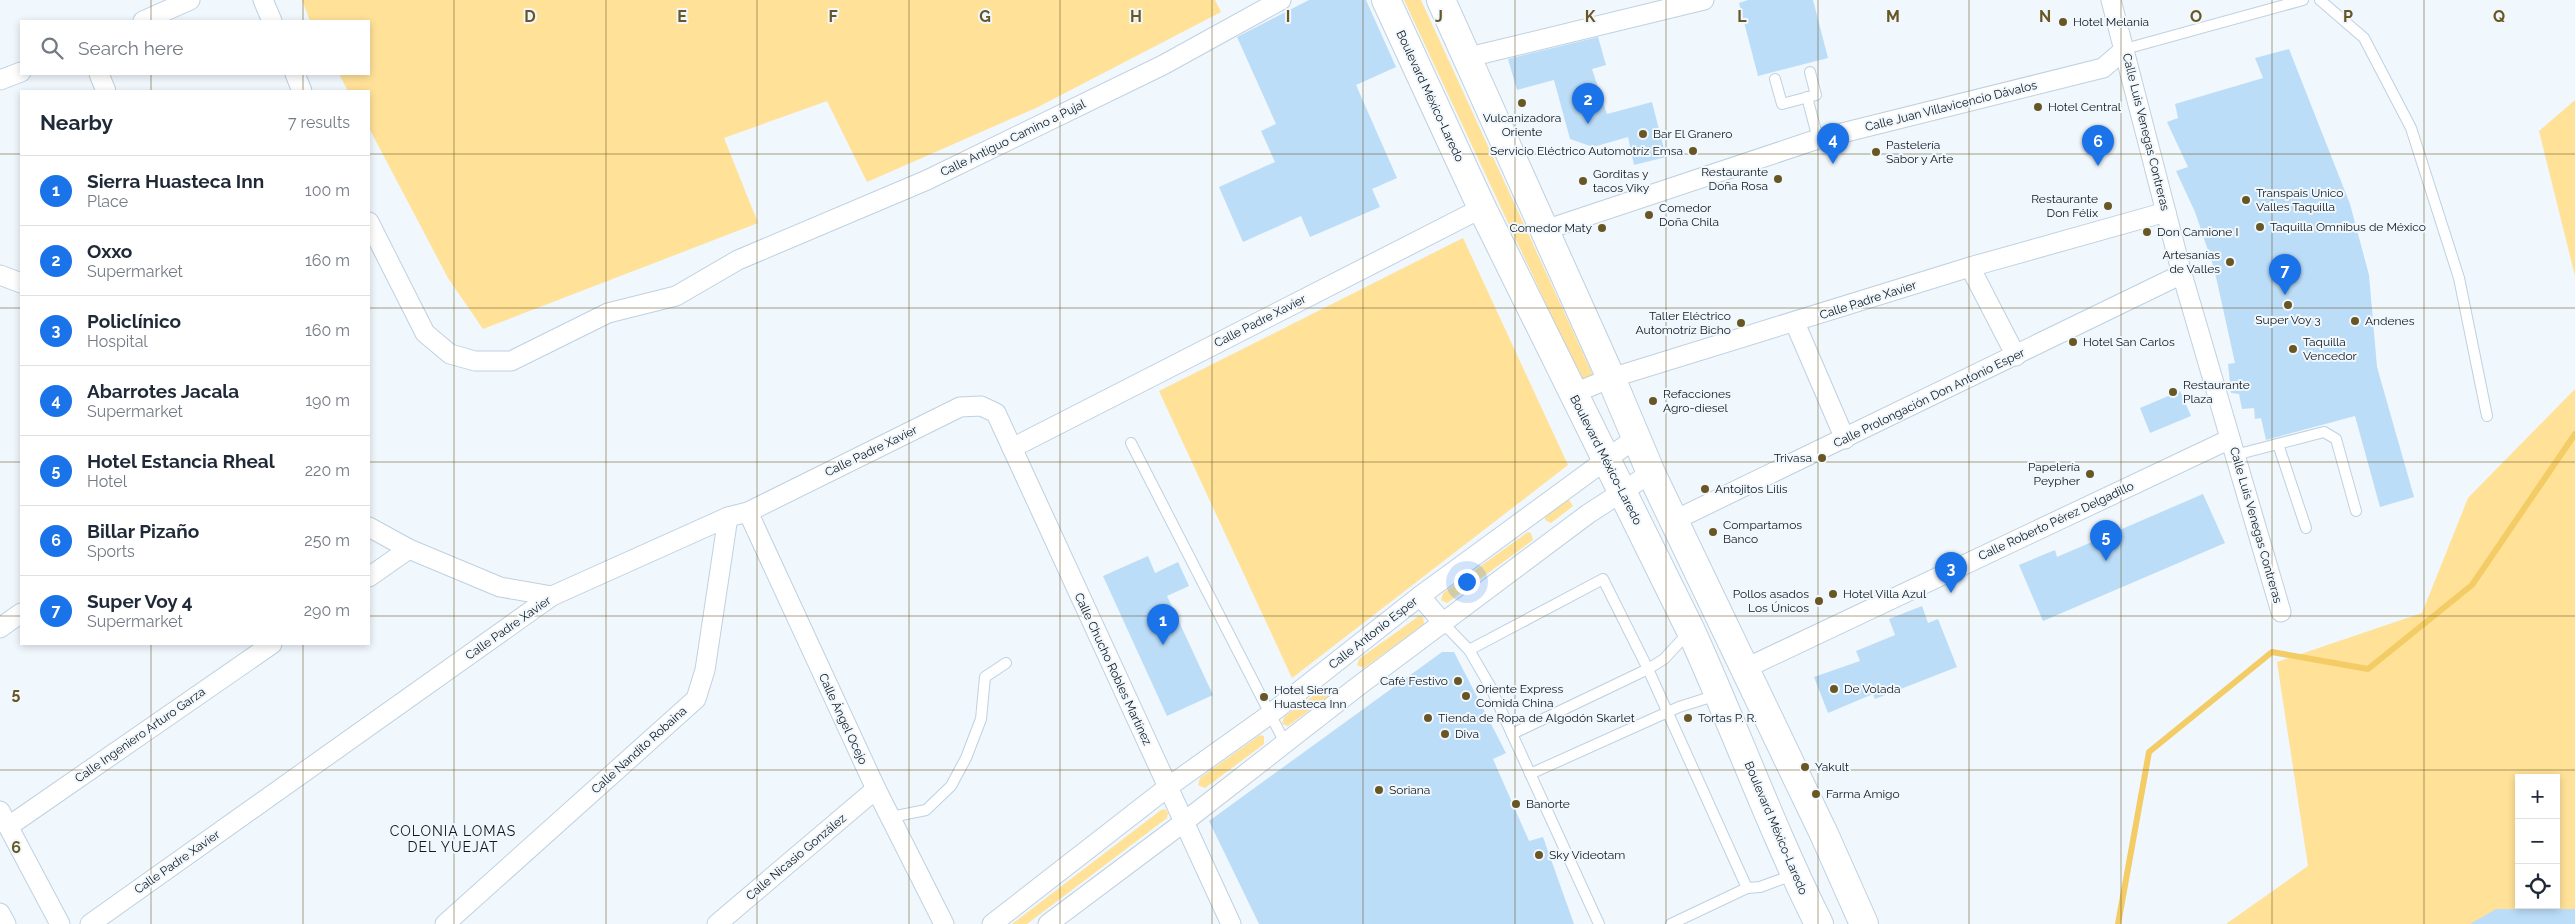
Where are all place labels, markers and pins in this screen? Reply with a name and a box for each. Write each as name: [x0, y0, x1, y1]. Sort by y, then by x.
place label: Hotel Melania: [2073, 15, 2149, 29]
marker: Hotel Melania: [2057, 16, 2069, 28]
pin: 2: [1572, 83, 1604, 124]
marker: Vulcanizadora Oriente: [1516, 97, 1528, 109]
place label: Hotel Central: [2048, 100, 2122, 114]
marker: Hotel Central: [2032, 101, 2044, 113]
place label: Vulcanizadora Oriente: [1483, 111, 1561, 139]
pin: 4: [1817, 123, 1849, 164]
pin: 6: [2082, 125, 2114, 166]
place label: Bar El Granero: [1653, 127, 1732, 141]
marker: Bar El Granero: [1637, 128, 1649, 140]
place label: Pastelería Sabor y Arte: [1886, 138, 1953, 166]
place label: Servicio Eléctrico Automotríz Emsa: [1490, 144, 1683, 158]
marker: Servicio Eléctrico Automotríz Emsa: [1687, 145, 1699, 157]
marker: Pastelería Sabor y Arte: [1870, 146, 1882, 158]
place label: Restaurante Doña Rosa: [1701, 165, 1768, 193]
place label: Gorditas y tacos Viky: [1593, 167, 1650, 195]
marker: Restaurante Doña Rosa: [1772, 173, 1784, 185]
marker: Gorditas y tacos Viky: [1577, 175, 1589, 187]
place label: Transpais Unico Valles Taquilla: [2256, 186, 2343, 214]
place label: Restaurante Don Félix: [2031, 192, 2098, 220]
marker: Transpais Unico Valles Taquilla: [2240, 194, 2252, 206]
marker: Restaurante Don Félix: [2102, 200, 2114, 212]
place label: Comedor Doña Chila: [1659, 201, 1719, 229]
marker: Comedor Doña Chila: [1643, 209, 1655, 221]
place label: Taquilla Omnibus de México: [2270, 220, 2426, 234]
place label: Comedor Maty: [1509, 221, 1592, 235]
marker: Taquilla Omnibus de México: [2254, 221, 2266, 233]
marker: Comedor Maty: [1596, 222, 1608, 234]
place label: Don Camione I: [2157, 225, 2238, 239]
marker: Don Camione I: [2141, 226, 2153, 238]
place label: Artesanías de Valles: [2162, 248, 2220, 276]
pin: 7: [2269, 254, 2301, 295]
marker: Artesanías de Valles: [2224, 256, 2236, 268]
marker: Super Voy 3: [2282, 299, 2294, 311]
place label: Taller Eléctrico Automotríz Bicho: [1636, 309, 1731, 337]
place label: Super Voy 3: [2255, 313, 2321, 327]
place label: Andenes: [2365, 314, 2415, 328]
marker: Andenes: [2349, 315, 2361, 327]
marker: Taller Eléctrico Automotríz Bicho: [1735, 317, 1747, 329]
place label: Hotel San Carlos: [2083, 335, 2175, 349]
place label: Taquilla Vencedor: [2303, 335, 2358, 363]
marker: Hotel San Carlos: [2067, 336, 2079, 348]
marker: Taquilla Vencedor: [2287, 343, 2299, 355]
place label: Restaurante Plaza: [2183, 378, 2250, 406]
marker: Restaurante Plaza: [2167, 386, 2179, 398]
place label: Refacciones Agro-diesel: [1663, 387, 1731, 415]
marker: Refacciones Agro-diesel: [1647, 395, 1659, 407]
place label: Trivasa: [1774, 451, 1812, 465]
marker: Trivasa: [1816, 452, 1828, 464]
place label: Papelería Peypher: [2028, 460, 2081, 488]
marker: Papelería Peypher: [2084, 468, 2096, 480]
place label: Antojitos Lilis: [1715, 482, 1788, 496]
marker: Antojitos Lilis: [1699, 483, 1711, 495]
place label: Compartamos Banco: [1723, 518, 1802, 546]
pin: 5: [2090, 520, 2122, 561]
marker: Compartamos Banco: [1707, 526, 1719, 538]
pin: 3: [1935, 552, 1967, 593]
place label: Pollos asados Los Únicos: [1733, 587, 1809, 615]
place label: Hotel Villa Azul: [1843, 587, 1927, 601]
marker: Hotel Villa Azul: [1827, 588, 1839, 600]
marker: Pollos asados Los Únicos: [1813, 595, 1825, 607]
pin: 1: [1147, 604, 1179, 645]
place label: Café Festivo: [1380, 674, 1448, 688]
marker: Café Festivo: [1452, 675, 1464, 687]
place label: Oriente Express Comida China: [1476, 682, 1563, 710]
place label: De Volada: [1844, 682, 1901, 696]
place label: Hotel Sierra Huasteca Inn: [1274, 683, 1346, 711]
marker: De Volada: [1828, 683, 1840, 695]
marker: Oriente Express Comida China: [1460, 690, 1472, 702]
marker: Hotel Sierra Huasteca Inn: [1258, 691, 1270, 703]
place label: Tienda de Ropa de Algodón Skarlet: [1438, 711, 1635, 725]
place label: Tortas P. R.: [1698, 711, 1757, 725]
marker: Tienda de Ropa de Algodón Skarlet: [1422, 712, 1434, 724]
marker: Tortas P. R.: [1682, 712, 1694, 724]
place label: Diva: [1455, 727, 1479, 741]
marker: Diva: [1439, 728, 1451, 740]
place label: Yakult: [1815, 760, 1849, 774]
marker: Yakult: [1799, 761, 1811, 773]
place label: Soriana: [1389, 783, 1430, 797]
marker: Soriana: [1373, 784, 1385, 796]
place label: Farma Amigo: [1826, 787, 1900, 801]
marker: Farma Amigo: [1810, 788, 1822, 800]
place label: Banorte: [1526, 797, 1570, 811]
marker: Banorte: [1510, 798, 1522, 810]
place label: Sky Videotam: [1549, 848, 1625, 862]
marker: Sky Videotam: [1533, 849, 1545, 861]

